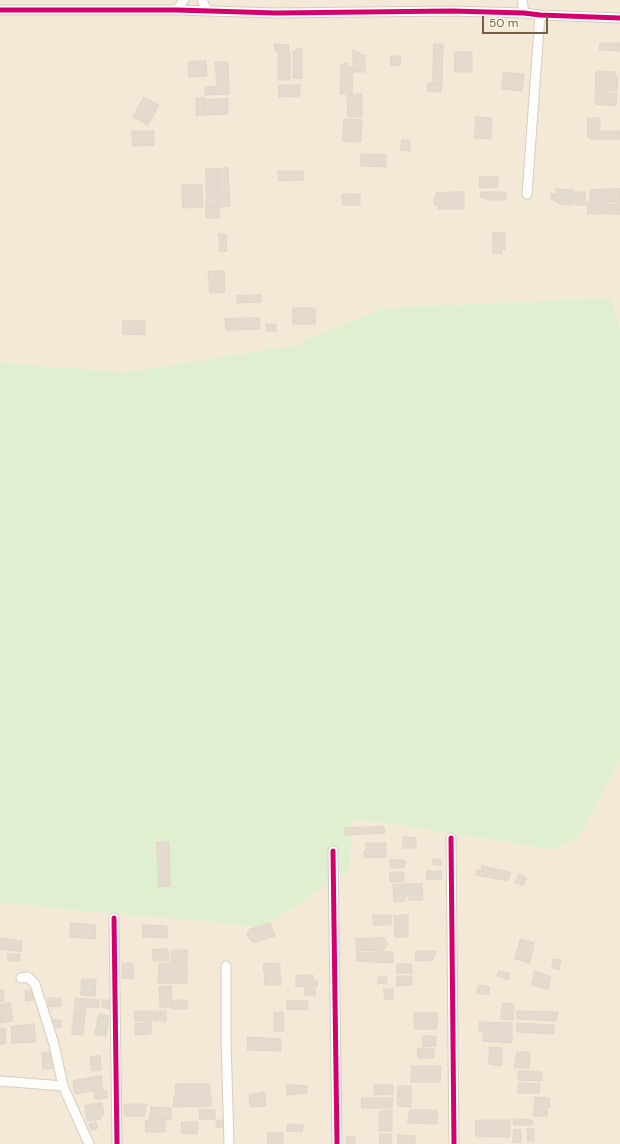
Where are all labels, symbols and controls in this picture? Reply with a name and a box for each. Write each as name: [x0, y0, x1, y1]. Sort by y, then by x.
scale bar: [484, 8, 550, 34]
text: 50 m: [489, 15, 518, 31]

